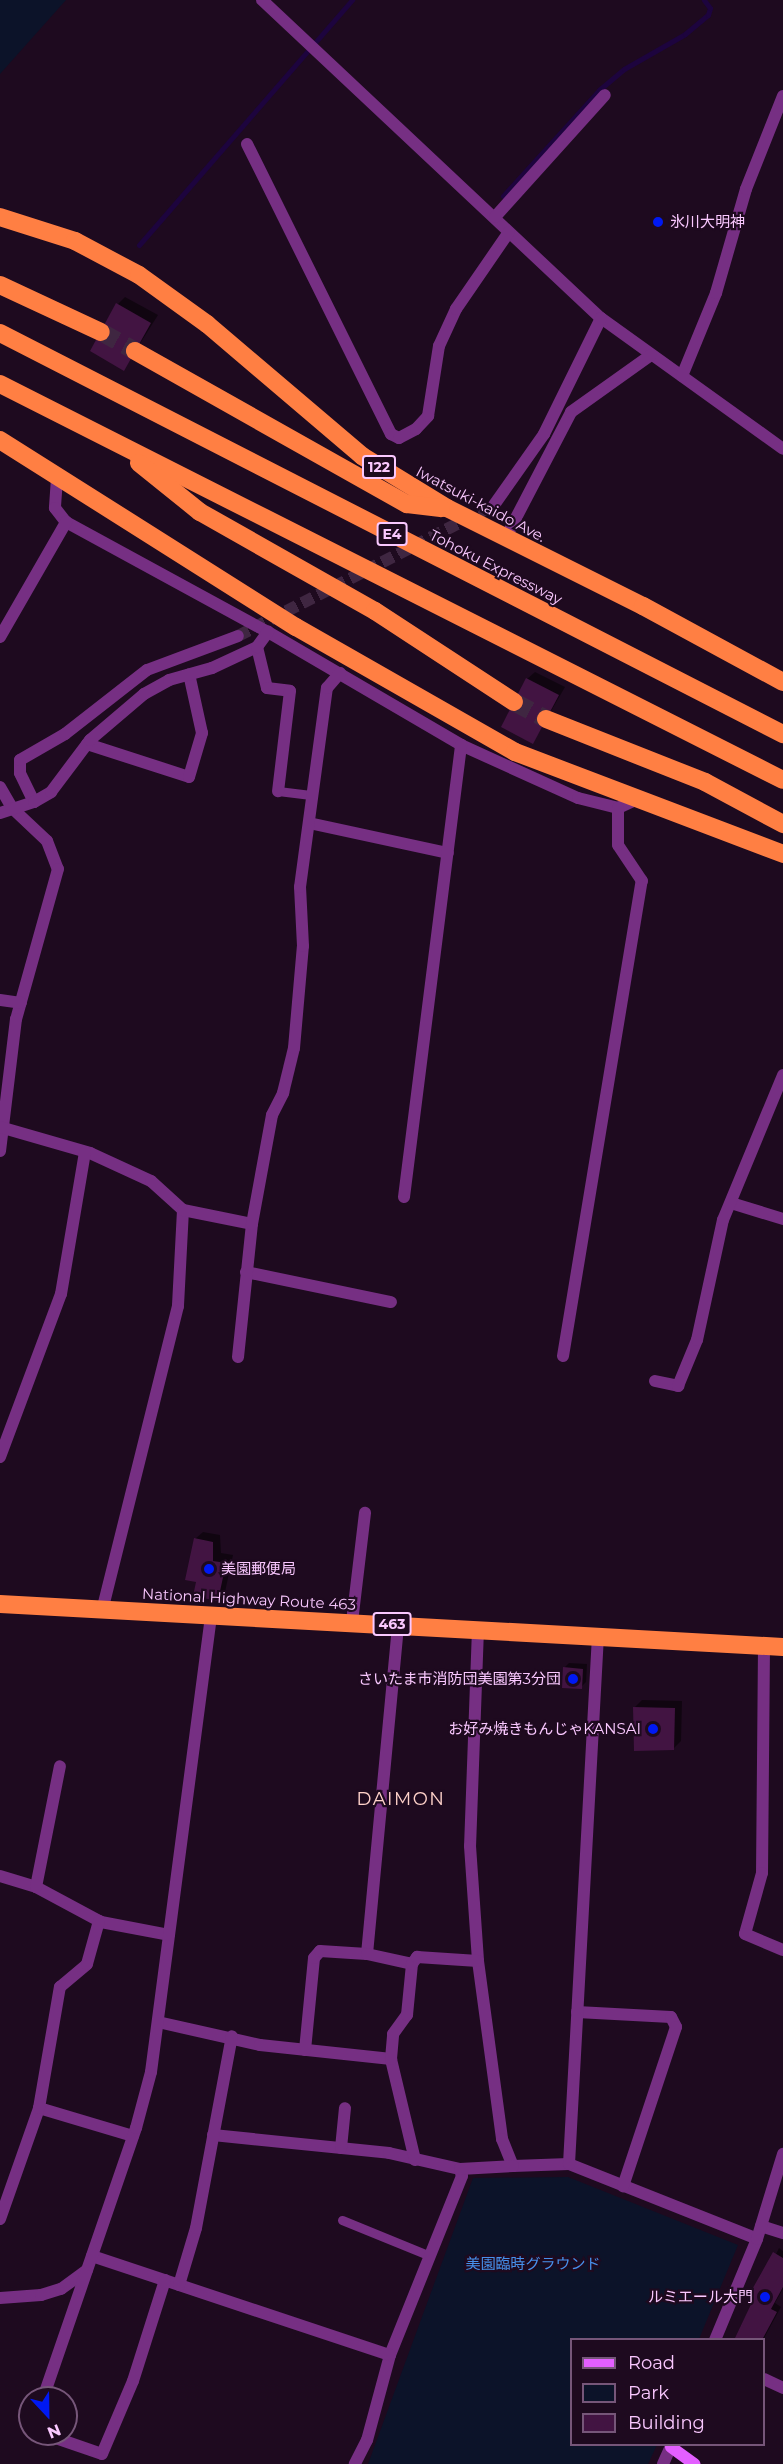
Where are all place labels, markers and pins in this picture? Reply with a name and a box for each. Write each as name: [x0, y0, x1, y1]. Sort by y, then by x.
place label: 氷川大明神: [670, 213, 745, 231]
marker: 氷川大明神: [651, 215, 665, 229]
place label: 美園郵便局: [221, 1560, 296, 1578]
marker: 美園郵便局: [202, 1562, 216, 1576]
place label: さいたま市消防団美園第3分団: [358, 1670, 561, 1688]
marker: さいたま市消防団美園第3分団: [566, 1672, 580, 1686]
place label: お好み焼きもんじゃKANSAI: [448, 1720, 641, 1738]
marker: お好み焼きもんじゃKANSAI: [646, 1722, 660, 1736]
place label: ルミエール大門: [648, 2288, 753, 2306]
marker: ルミエール大門: [758, 2290, 772, 2304]

